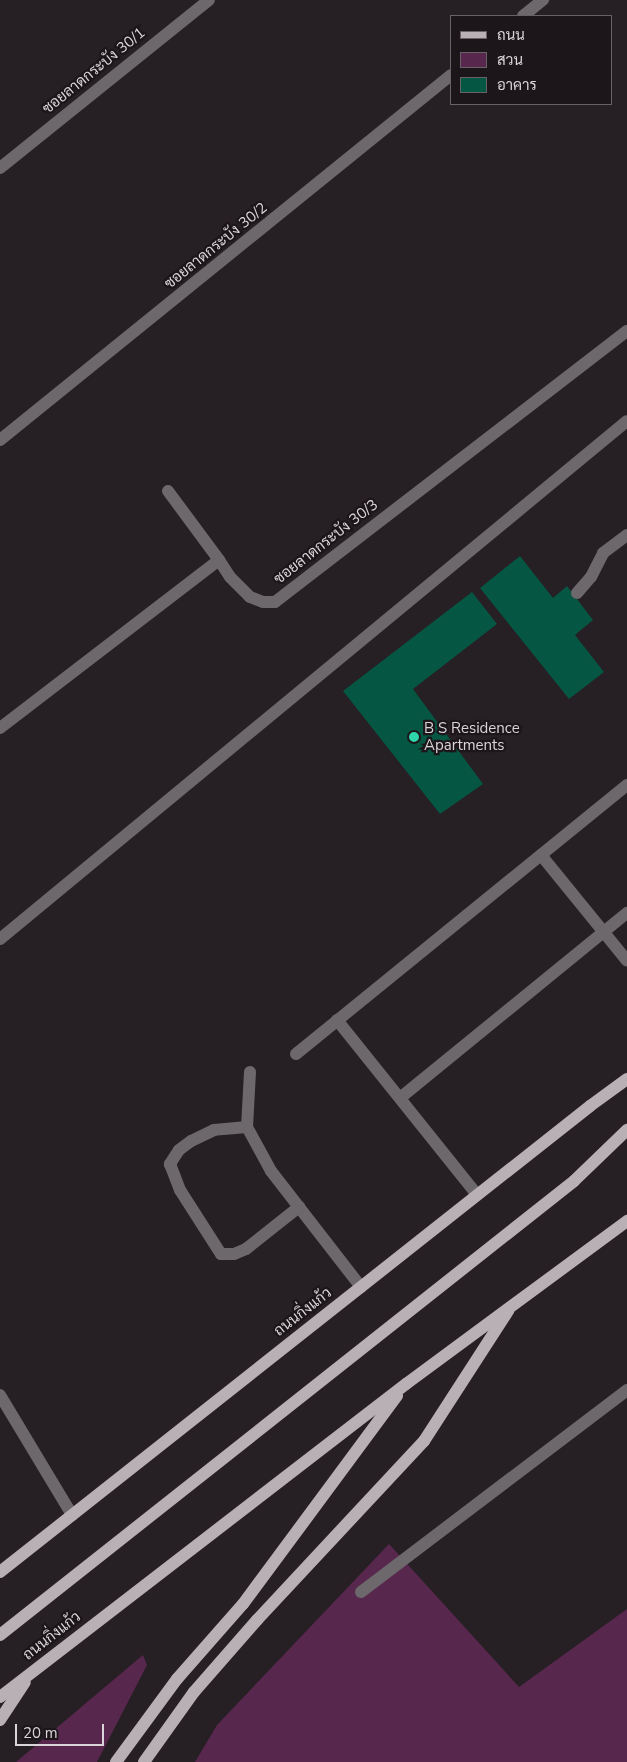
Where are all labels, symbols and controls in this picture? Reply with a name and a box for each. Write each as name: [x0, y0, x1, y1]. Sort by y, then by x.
legend: [450, 15, 612, 105]
street label: ซอยลาดกระบัง 30/1: [39, 24, 149, 118]
text: ถนน: [497, 25, 525, 45]
text: สวน: [497, 50, 523, 70]
text: อาคาร: [497, 75, 537, 95]
street label: ซอยลาดกระบัง 30/2: [161, 199, 271, 293]
street label: ซอยลาดกระบัง 30/3: [270, 496, 382, 588]
place label: B S Residence Apartments: [424, 719, 520, 754]
marker: B S Residence Apartments: [408, 731, 420, 743]
street label: ถนนกิ่งแก้ว: [271, 1284, 335, 1340]
street label: ถนนกิ่งแก้ว: [20, 1608, 84, 1664]
scale bar: [18, 1714, 106, 1746]
text: 20 m: [23, 1723, 58, 1743]

